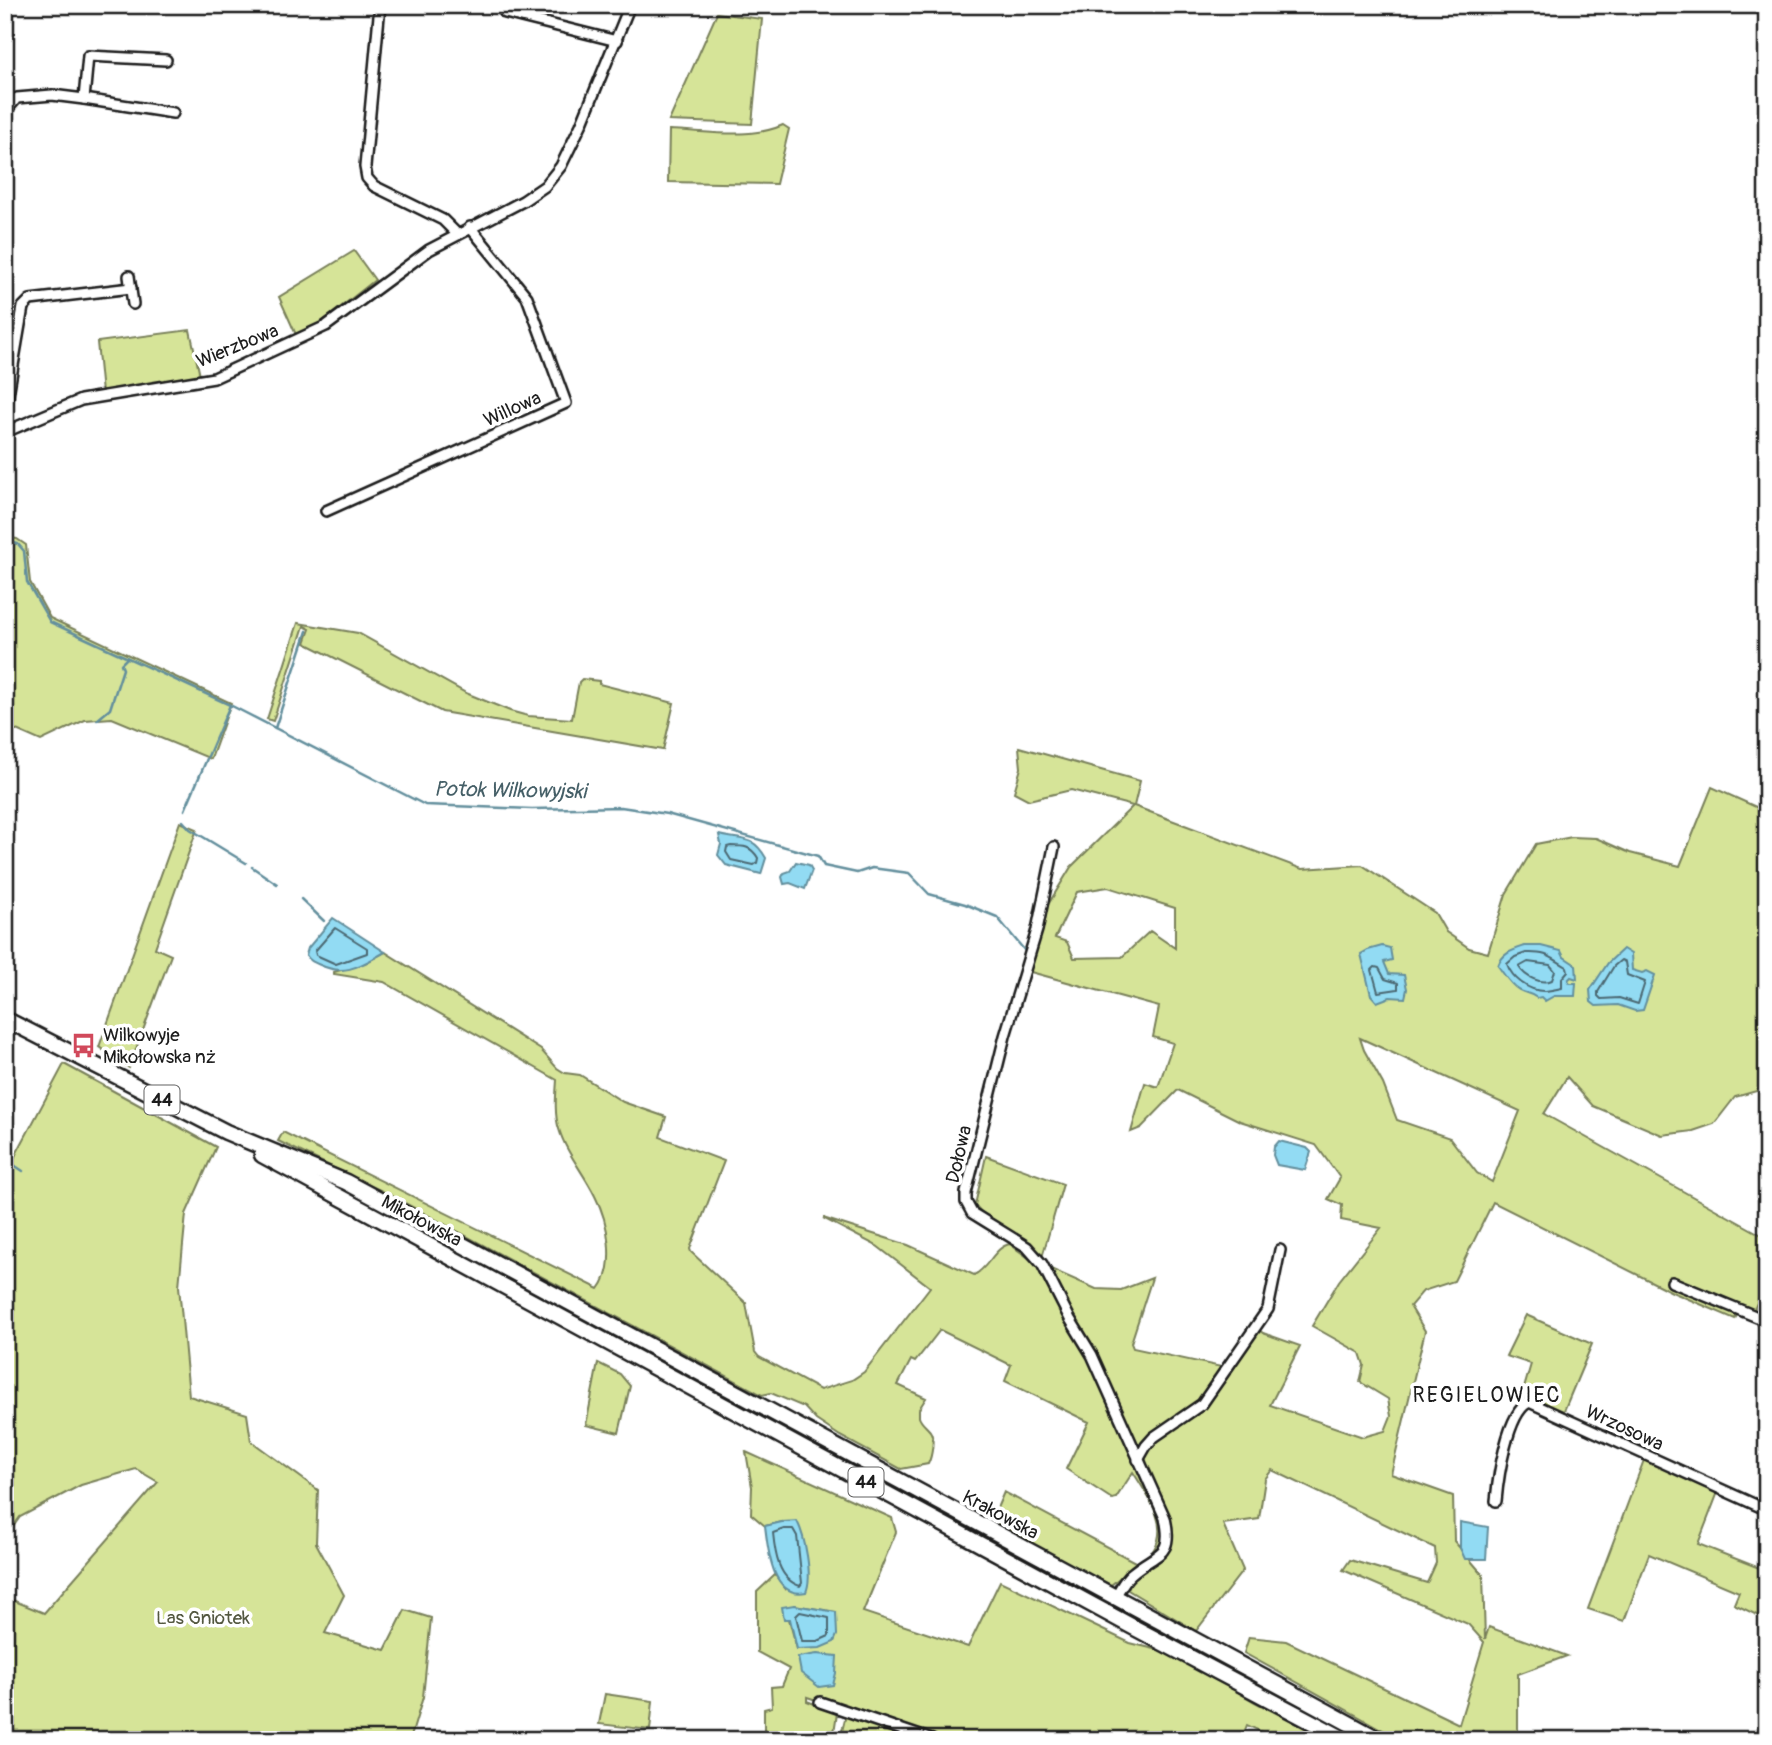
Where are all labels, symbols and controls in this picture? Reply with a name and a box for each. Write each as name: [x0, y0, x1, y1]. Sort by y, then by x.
street label: Wierzbowa: [193, 319, 282, 373]
street label: Willowa: [480, 386, 545, 432]
water label: Potok Wilkowyjski: [434, 776, 590, 805]
place label: Wilkowyje Mikołowska nż: [103, 1023, 216, 1069]
bus stop icon: Wilkowyje Mikołowska nż: [69, 1031, 97, 1059]
road number: 44: [144, 1086, 180, 1114]
street label: Dołowa: [941, 1123, 977, 1185]
street label: Mikołowska: [377, 1190, 466, 1252]
district label: REGIELOWIEC: [1413, 1382, 1561, 1409]
street label: Wrzosowa: [1582, 1399, 1668, 1456]
road number: 44: [848, 1468, 884, 1497]
street label: Krakowska: [958, 1485, 1043, 1545]
park label: Las Gniotek: [156, 1606, 250, 1630]

